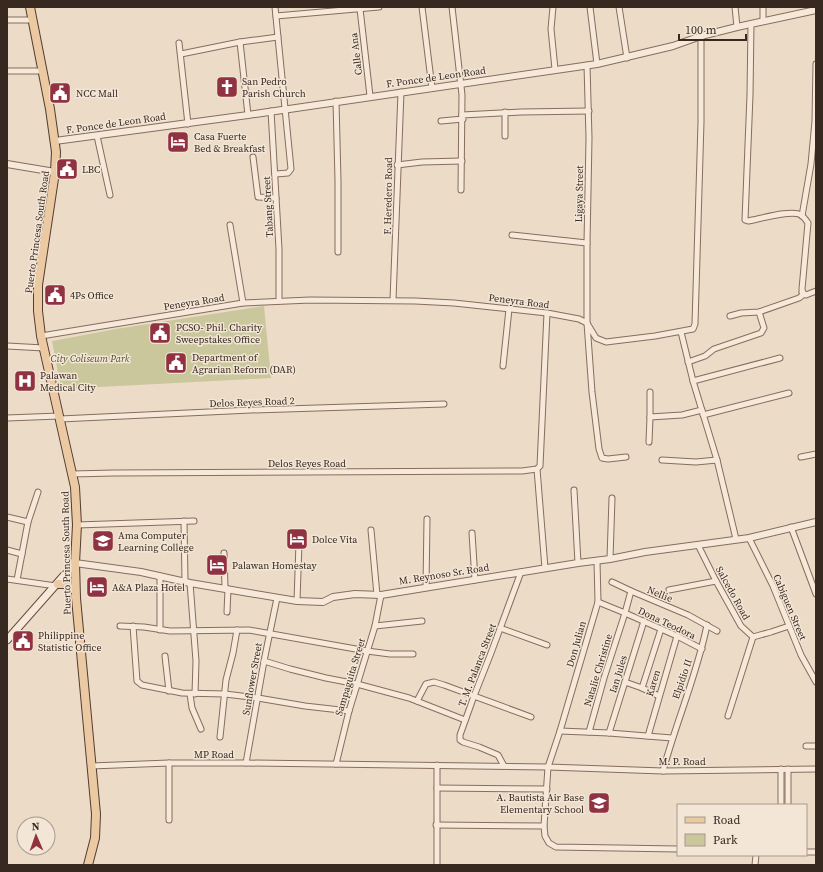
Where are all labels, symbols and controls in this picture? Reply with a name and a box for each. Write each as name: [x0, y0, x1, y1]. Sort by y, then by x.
scale bar: [679, 16, 746, 42]
text: 100 m: [685, 22, 717, 38]
street label: Calle Ana: [347, 31, 365, 76]
street label: F. Ponce de Leon Road: [385, 64, 487, 90]
church icon: San Pedro Parish Church: [214, 74, 240, 100]
place label: San Pedro Parish Church: [242, 75, 306, 100]
public building icon: NCC Mall: [47, 80, 73, 106]
place label: NCC Mall: [76, 87, 118, 100]
street label: F. Ponce de Leon Road: [65, 110, 167, 136]
hotel icon: Casa Fuerte Bed & Breakfast: [165, 129, 191, 155]
place label: Casa Fuerte Bed & Breakfast: [194, 130, 266, 155]
public building icon: LBC: [54, 156, 80, 182]
street label: F. Heredero Road: [381, 157, 395, 235]
place label: LBC: [82, 163, 100, 176]
street label: Ligaya Street: [572, 165, 586, 223]
street label: Puerto Princesa South Road: [22, 170, 52, 294]
street label: Tabang Street: [260, 175, 276, 238]
public building icon: 4Ps Office: [42, 282, 68, 308]
place label: 4Ps Office: [70, 289, 114, 302]
street label: Peneyra Road: [163, 291, 226, 313]
street label: Peneyra Road: [488, 291, 550, 311]
public building icon: PCSO- Phil. Charity Sweepstakes Office: [147, 320, 173, 346]
place label: PCSO- Phil. Charity Sweepstakes Office: [176, 321, 263, 346]
public building icon: Department of Agrarian Reform (DAR): [163, 350, 189, 376]
place label: Department of Agrarian Reform (DAR): [192, 351, 296, 376]
park label: City Coliseum Park: [51, 352, 130, 365]
hospital icon: Palawan Medical City: [12, 368, 38, 394]
place label: Palawan Medical City: [40, 369, 96, 394]
street label: Delos Reyes Road 2: [209, 394, 295, 410]
street label: Delos Reyes Road: [268, 457, 346, 470]
street label: Puerto Princesa South Road: [58, 491, 74, 615]
hotel icon: Dolce Vita: [284, 526, 310, 552]
school or university icon: Ama Computer Learning College: [90, 528, 116, 554]
place label: Ama Computer Learning College: [118, 529, 194, 554]
place label: Dolce Vita: [312, 533, 358, 546]
hotel icon: Palawan Homestay: [204, 552, 230, 578]
place label: Palawan Homestay: [232, 559, 318, 572]
street label: M. Reynoso Sr. Road: [398, 560, 490, 588]
street label: Salcedo Road: [713, 564, 753, 622]
street label: Cabiguen Street: [770, 572, 810, 643]
hotel icon: A&A Plaza Hotel: [84, 574, 110, 600]
place label: A&A Plaza Hotel: [112, 581, 185, 594]
street label: Nellie: [645, 583, 675, 605]
street label: Dona Teodora: [636, 604, 699, 642]
street label: Don Julian: [563, 619, 589, 669]
street label: T. M. Palanca Street: [455, 621, 499, 708]
public building icon: Philippine Statistic Office: [10, 628, 36, 654]
place label: Philippine Statistic Office: [38, 629, 102, 654]
street label: Natalie Christine: [581, 632, 615, 708]
street label: Sampaguita Street: [332, 636, 368, 717]
street label: Sunflower Street: [239, 641, 265, 716]
street label: Ian Jules: [606, 654, 630, 694]
street label: Elpidio II: [669, 657, 695, 701]
street label: Karen: [643, 668, 663, 698]
street label: MP Road: [194, 748, 234, 761]
street label: M. P. Road: [658, 755, 706, 768]
school or university icon: A. Bautista Air Base Elementary School: [586, 790, 612, 816]
place label: A. Bautista Air Base Elementary School: [497, 791, 584, 816]
legend: [677, 804, 807, 856]
text: Road: [713, 812, 740, 828]
north arrow: [16, 816, 56, 856]
text: N: [31, 819, 40, 834]
text: Park: [713, 832, 738, 848]

